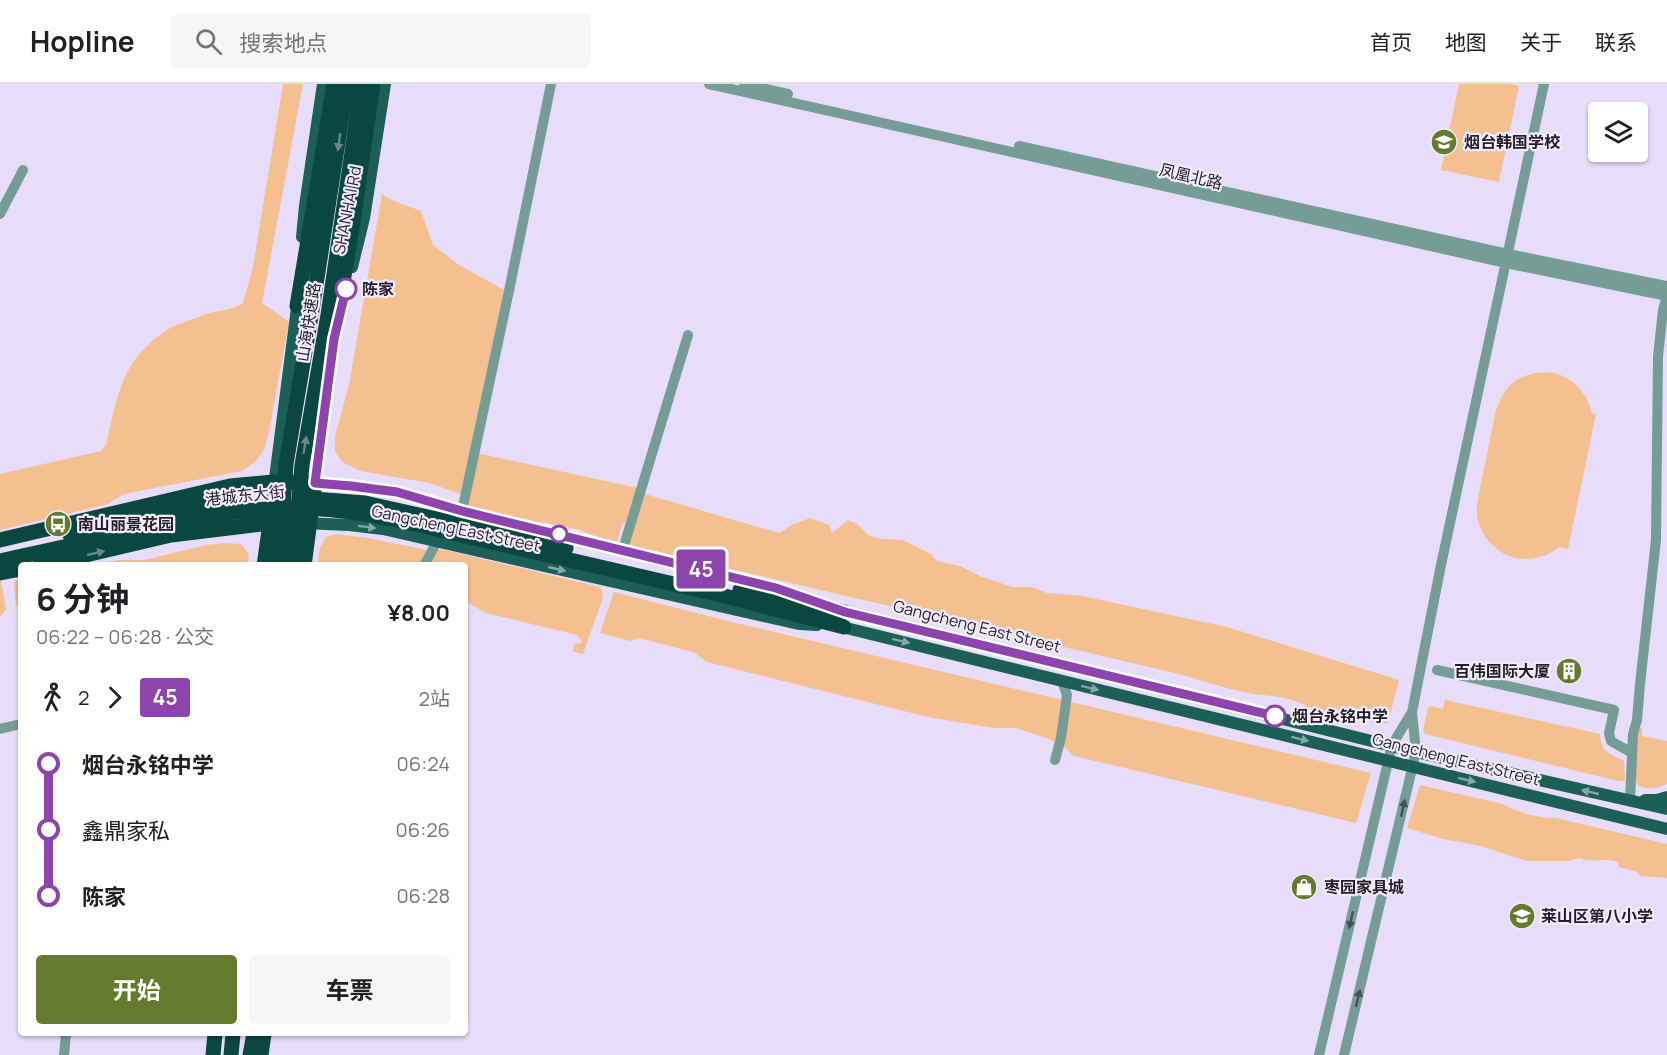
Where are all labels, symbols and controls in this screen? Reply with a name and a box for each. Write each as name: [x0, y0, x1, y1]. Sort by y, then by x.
search box: [171, 14, 591, 68]
text: Hopline: [30, 22, 135, 60]
icon: search: [192, 25, 225, 58]
text: 搜索地点: [240, 28, 328, 58]
text: 首页: [1370, 28, 1412, 56]
text: 地图: [1445, 28, 1487, 56]
text: 关于: [1520, 28, 1562, 56]
text: 联系: [1595, 28, 1637, 56]
map controls: [1588, 102, 1648, 162]
button: layers: [1588, 102, 1648, 162]
school or university icon: 烟台韩国学校: [1429, 127, 1459, 157]
place label: 烟台韩国学校: [1464, 131, 1561, 153]
one-way arrow: [334, 133, 343, 152]
street label: 凤凰北路: [1157, 158, 1225, 194]
street label: SHANHAI Rd: [328, 164, 366, 256]
marker: 陈家: [335, 278, 357, 300]
place label: 陈家: [362, 278, 394, 300]
street label: 山海快速路: [291, 281, 325, 363]
one-way arrow: [301, 435, 310, 454]
street label: 港城东大街: [204, 480, 286, 510]
street label: Gangcheng East Street: [370, 499, 542, 557]
bus stop icon: 南山丽景花园: [43, 509, 73, 539]
place label: 南山丽景花园: [78, 513, 174, 535]
one-way arrow: [357, 523, 376, 532]
unlabelled marker: [550, 525, 568, 543]
one-way arrow: [87, 547, 105, 557]
line badge: 45: [674, 550, 728, 588]
text: 45: [688, 555, 714, 583]
one-way arrow: [548, 564, 566, 574]
text: 6 分钟: [36, 576, 129, 621]
street label: Gangcheng East Street: [891, 595, 1063, 657]
text: ¥8.00: [387, 598, 450, 628]
text: 06:22 – 06:28 · 公交: [36, 623, 214, 650]
one-way arrow: [891, 637, 910, 647]
building icon: 百伟国际大厦: [1554, 656, 1584, 686]
place label: 百伟国际大厦: [1454, 660, 1550, 682]
icon: walk: [36, 681, 69, 714]
icon: forward: [98, 681, 131, 714]
text: 45: [152, 683, 178, 711]
one-way arrow: [1081, 683, 1099, 693]
text: 2: [78, 684, 89, 711]
text: 2站: [419, 685, 450, 712]
marker: 烟台永铭中学: [1264, 705, 1286, 727]
place label: 烟台永铭中学: [1292, 705, 1388, 727]
street label: Gangcheng East Street: [1370, 728, 1542, 790]
one-way arrow: [1291, 734, 1309, 744]
text: 烟台永铭中学: [82, 750, 214, 780]
text: 06:24: [397, 750, 450, 777]
one-way arrow: [1457, 776, 1476, 786]
one-way arrow: [1580, 786, 1599, 796]
one-way arrow: [1398, 799, 1408, 818]
text: 鑫鼎家私: [82, 816, 170, 846]
text: 06:26: [396, 816, 450, 843]
shop icon: 枣园家具城: [1289, 872, 1319, 902]
place label: 枣园家具城: [1324, 876, 1404, 898]
text: 陈家: [82, 882, 126, 912]
text: 06:28: [396, 882, 450, 909]
school or university icon: 莱山区第八小学: [1507, 901, 1537, 931]
place label: 莱山区第八小学: [1541, 905, 1653, 927]
one-way arrow: [1346, 911, 1356, 929]
button: 开始: [36, 955, 237, 1024]
button: 车票: [249, 955, 450, 1024]
one-way arrow: [1353, 989, 1363, 1007]

